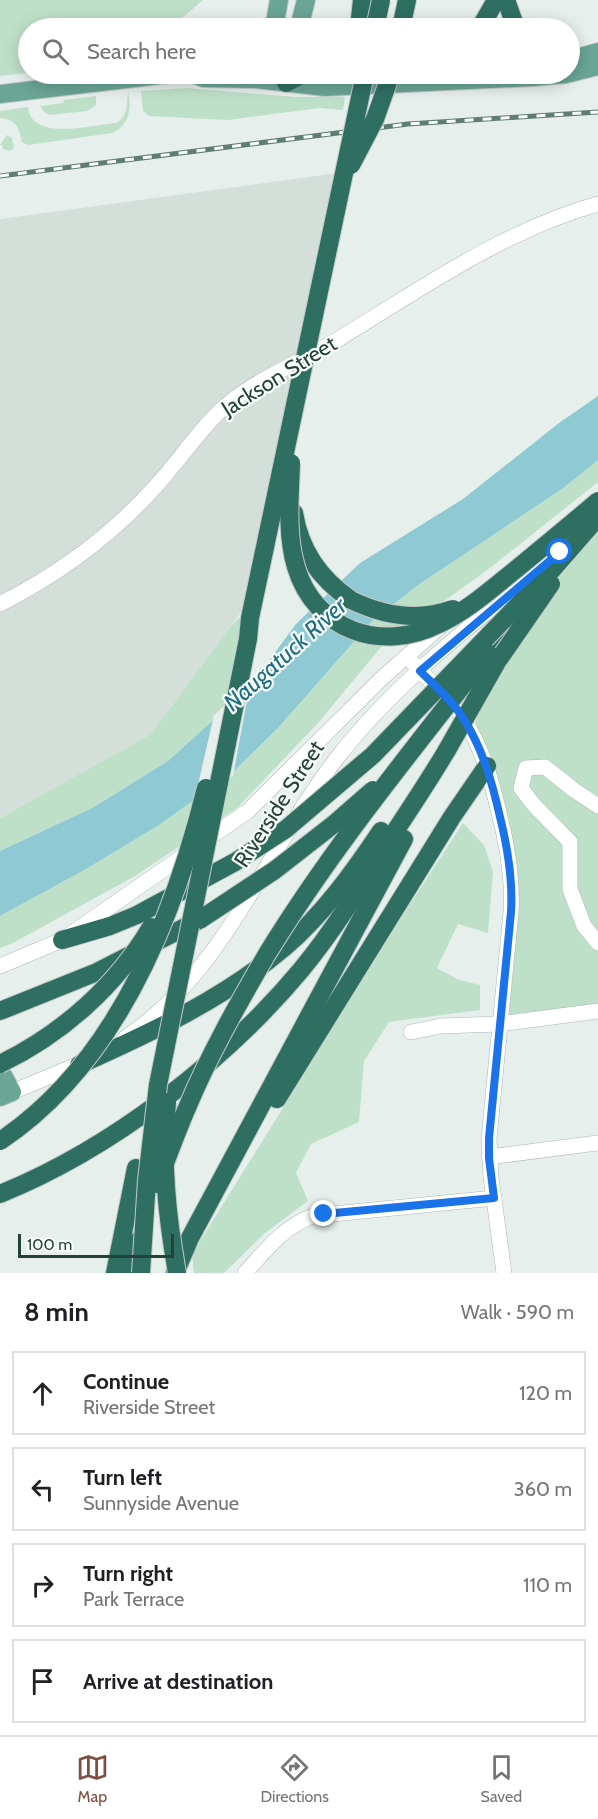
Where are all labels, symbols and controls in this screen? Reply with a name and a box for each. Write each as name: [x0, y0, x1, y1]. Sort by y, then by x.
search box: [18, 18, 580, 84]
icon: search: [39, 35, 72, 68]
text: Search here: [87, 38, 196, 65]
street label: Jackson Street: [216, 330, 342, 423]
route start: [546, 538, 572, 564]
water label: Naugatuck River: [217, 590, 354, 717]
street label: Riverside Street: [228, 735, 330, 872]
route end: [310, 1200, 336, 1226]
scale bar: [18, 1231, 174, 1258]
text: 100 m: [27, 1235, 72, 1254]
text: 8 min: [24, 1296, 89, 1328]
text: Walk · 590 m: [461, 1300, 574, 1324]
text: Continue: [83, 1368, 169, 1395]
icon: ahead: [26, 1377, 59, 1410]
text: 120 m: [519, 1381, 572, 1405]
text: Riverside Street: [83, 1395, 215, 1419]
text: Turn left: [83, 1464, 162, 1491]
icon: left: [26, 1473, 59, 1506]
text: 360 m: [514, 1477, 572, 1501]
text: Sunnyside Avenue: [83, 1491, 239, 1515]
text: Turn right: [83, 1560, 173, 1587]
icon: right: [26, 1569, 59, 1602]
text: 110 m: [523, 1573, 572, 1597]
text: Park Terrace: [83, 1587, 184, 1611]
icon: arrive: [26, 1665, 59, 1698]
text: Arrive at destination: [83, 1668, 273, 1695]
tab: Map: [76, 1751, 109, 1806]
tab: Directions: [261, 1751, 329, 1806]
tab: Saved: [481, 1751, 522, 1806]

